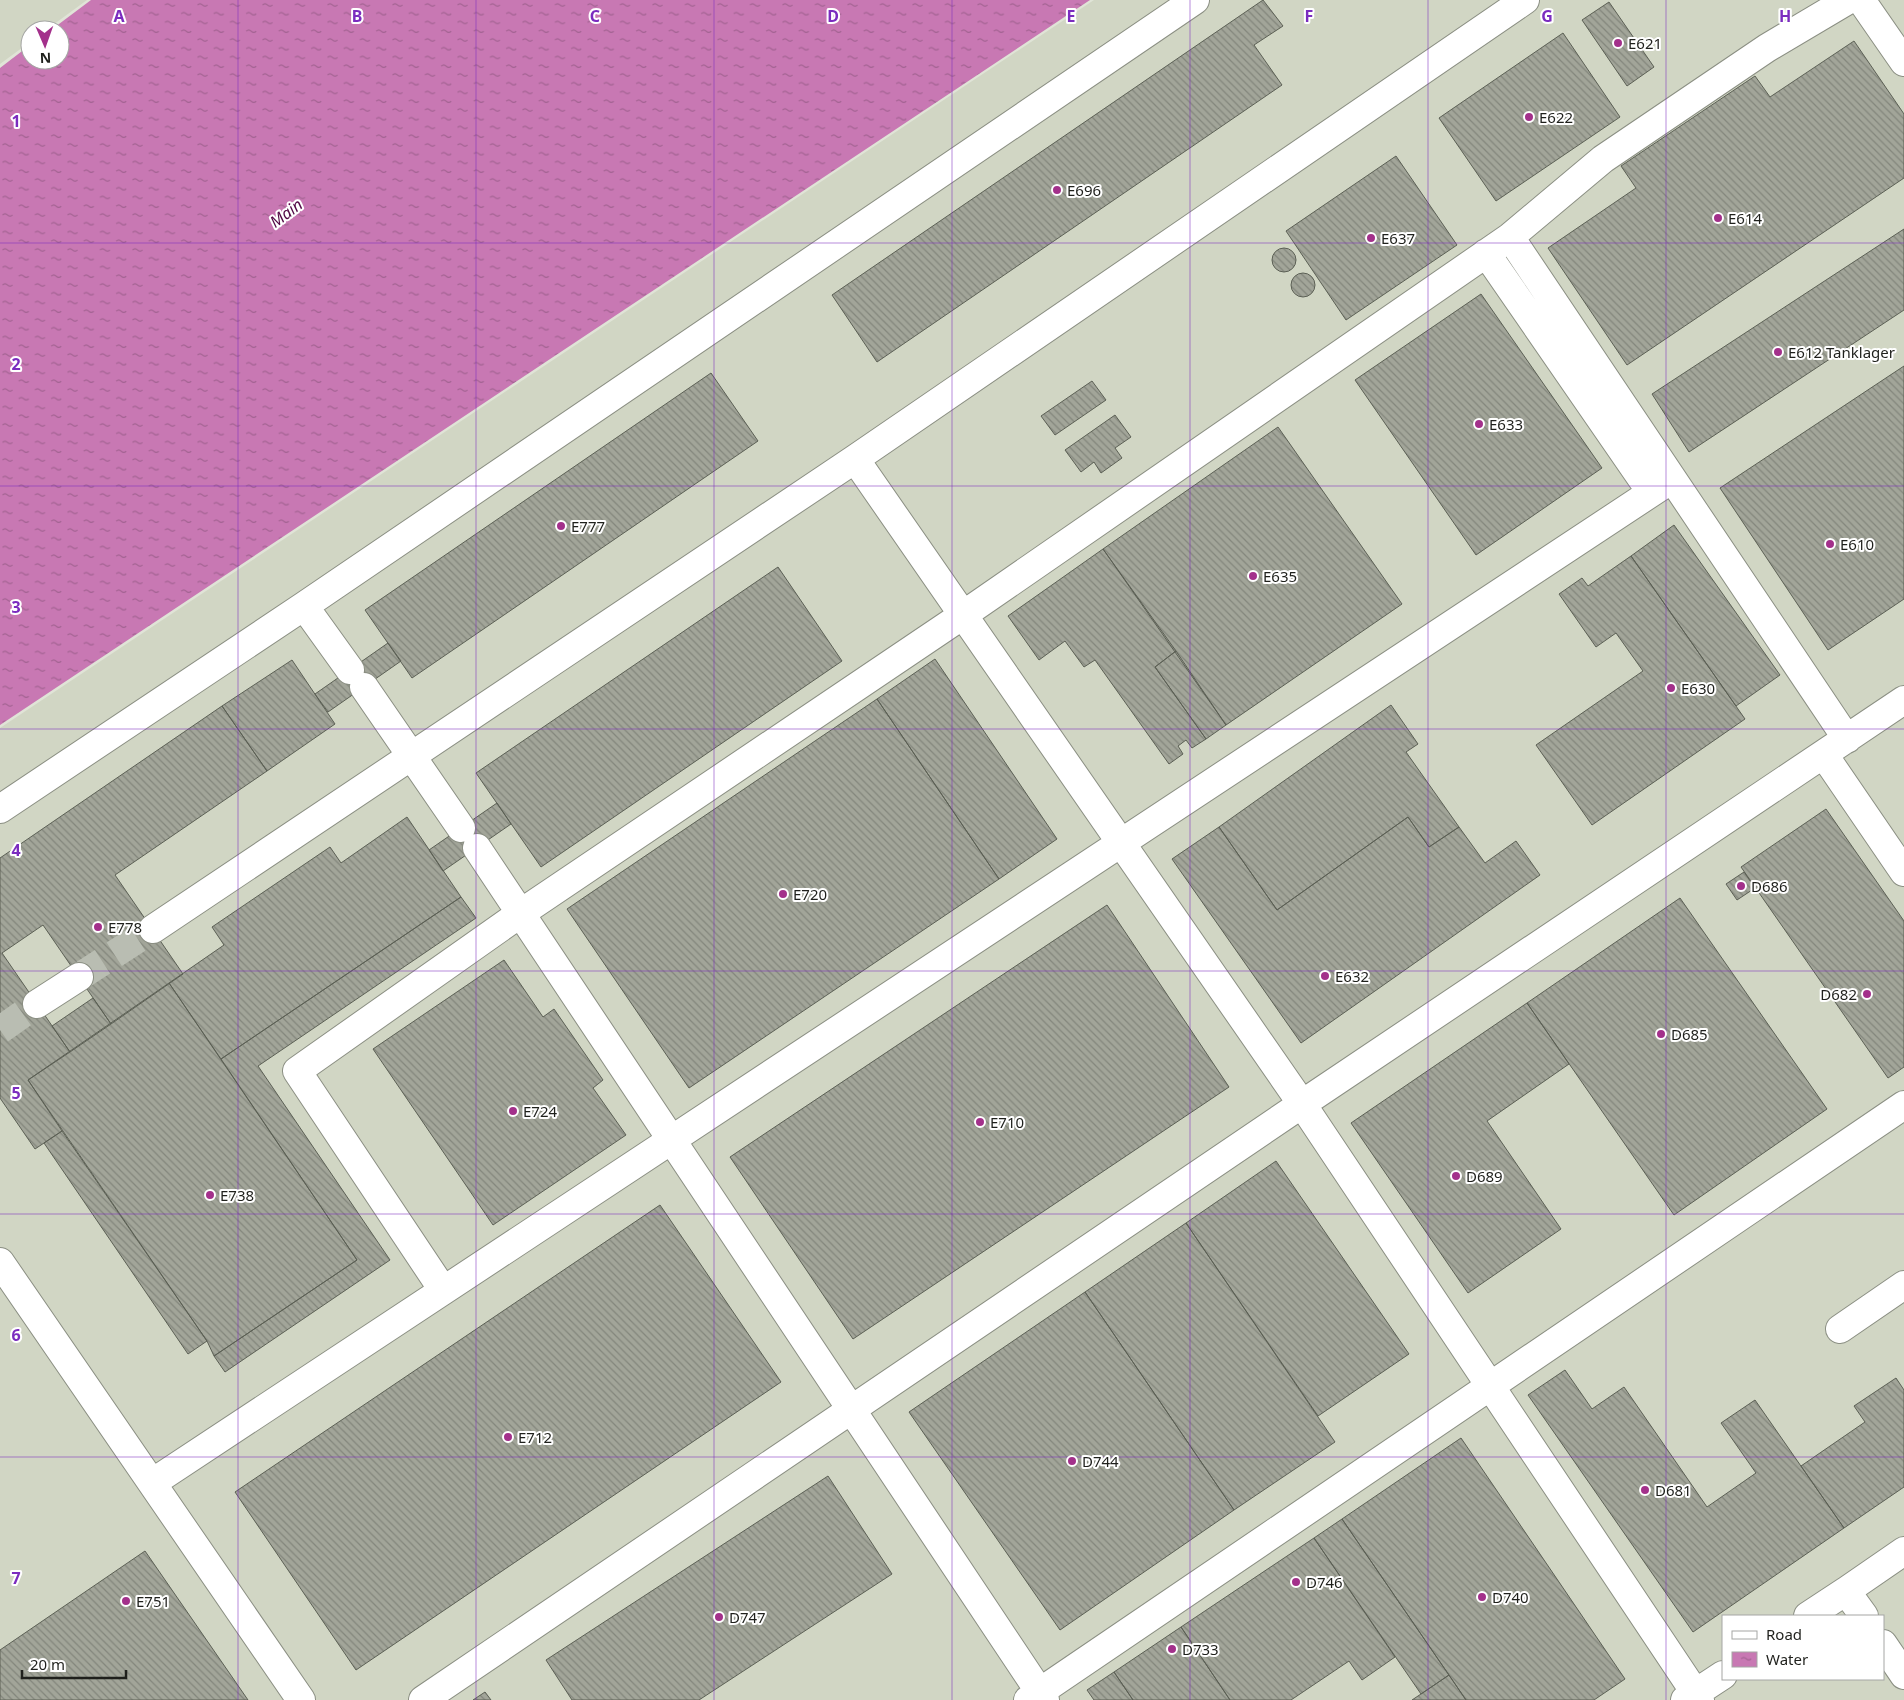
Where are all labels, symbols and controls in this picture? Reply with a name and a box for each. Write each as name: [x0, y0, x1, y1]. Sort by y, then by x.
text: A: [113, 5, 125, 27]
text: B: [352, 5, 362, 27]
text: C: [590, 5, 600, 27]
text: D: [827, 5, 839, 27]
text: E: [1067, 5, 1076, 27]
text: F: [1305, 5, 1313, 27]
text: G: [1541, 5, 1553, 27]
text: H: [1779, 5, 1791, 27]
north arrow: [20, 20, 70, 70]
place label: E621: [1628, 33, 1662, 53]
marker: E621: [1612, 37, 1624, 49]
text: N: [39, 49, 51, 68]
place label: E622: [1539, 107, 1573, 127]
text: 1: [11, 110, 21, 132]
marker: E622: [1523, 111, 1535, 123]
place label: E696: [1067, 180, 1101, 200]
marker: E696: [1051, 184, 1063, 196]
water label: Main: [265, 193, 307, 233]
place label: E614: [1728, 208, 1763, 228]
marker: E614: [1712, 212, 1724, 224]
place label: E637: [1381, 228, 1415, 248]
marker: E637: [1365, 232, 1377, 244]
place label: E612 Tanklager: [1788, 342, 1895, 362]
marker: E612 Tanklager: [1772, 346, 1784, 358]
text: 2: [11, 353, 21, 375]
place label: E633: [1489, 414, 1523, 434]
marker: E633: [1473, 418, 1485, 430]
place label: E777: [571, 516, 605, 536]
marker: E777: [555, 520, 567, 532]
place label: E610: [1840, 534, 1874, 554]
marker: E610: [1824, 538, 1836, 550]
place label: E635: [1263, 566, 1297, 586]
marker: E635: [1247, 570, 1259, 582]
text: 3: [11, 596, 21, 618]
place label: E630: [1681, 678, 1715, 698]
marker: E630: [1665, 682, 1677, 694]
text: 4: [11, 839, 21, 861]
place label: D686: [1751, 876, 1788, 896]
marker: D686: [1735, 880, 1747, 892]
place label: E720: [793, 884, 827, 904]
marker: E720: [777, 888, 789, 900]
place label: E778: [108, 917, 142, 937]
marker: E778: [92, 921, 104, 933]
place label: E632: [1335, 966, 1369, 986]
marker: E632: [1319, 970, 1331, 982]
place label: D682: [1820, 984, 1857, 1004]
marker: D682: [1861, 988, 1873, 1000]
place label: D685: [1671, 1024, 1708, 1044]
marker: D685: [1655, 1028, 1667, 1040]
text: 5: [11, 1082, 21, 1104]
place label: E724: [523, 1101, 558, 1121]
marker: E724: [507, 1105, 519, 1117]
place label: E710: [990, 1112, 1024, 1132]
marker: E710: [974, 1116, 986, 1128]
place label: D689: [1466, 1166, 1503, 1186]
marker: D689: [1450, 1170, 1462, 1182]
place label: E738: [220, 1185, 254, 1205]
marker: E738: [204, 1189, 216, 1201]
text: 6: [11, 1324, 21, 1346]
place label: E712: [518, 1427, 552, 1447]
marker: E712: [502, 1431, 514, 1443]
place label: D744: [1082, 1451, 1119, 1471]
marker: D744: [1066, 1455, 1078, 1467]
place label: D681: [1655, 1480, 1692, 1500]
marker: D681: [1639, 1484, 1651, 1496]
text: 7: [11, 1567, 21, 1589]
place label: D746: [1306, 1572, 1343, 1592]
marker: D746: [1290, 1576, 1302, 1588]
place label: D740: [1492, 1587, 1529, 1607]
place label: E751: [136, 1591, 170, 1611]
marker: D740: [1476, 1591, 1488, 1603]
marker: E751: [120, 1595, 132, 1607]
place label: D747: [729, 1607, 766, 1627]
marker: D747: [713, 1611, 725, 1623]
legend: [1722, 1615, 1884, 1680]
text: Road: [1766, 1624, 1802, 1644]
place label: D733: [1182, 1639, 1219, 1659]
marker: D733: [1166, 1643, 1178, 1655]
scale bar: [22, 1648, 126, 1680]
text: Water: [1766, 1649, 1808, 1669]
text: 20 m: [30, 1654, 65, 1674]

